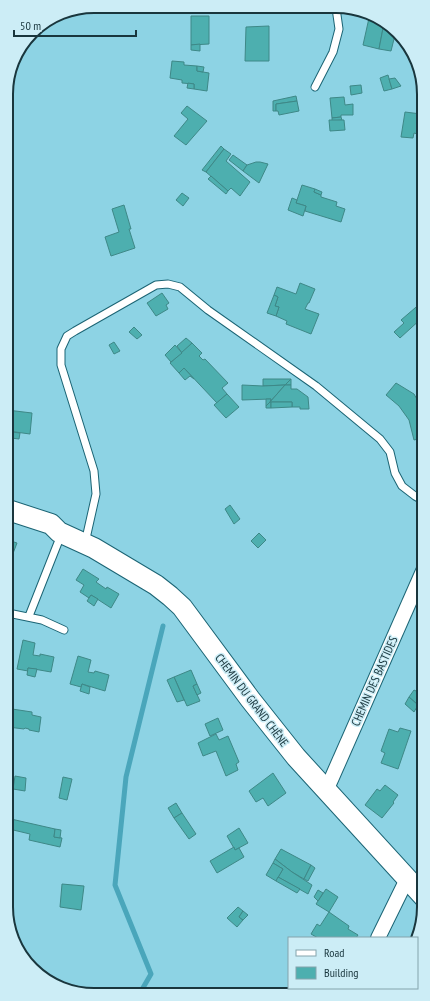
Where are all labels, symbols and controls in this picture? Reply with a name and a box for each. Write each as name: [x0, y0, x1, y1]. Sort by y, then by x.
scale bar: [14, 12, 136, 38]
text: 50 m: [20, 18, 41, 33]
street label: CHEMIN DES BASTIDES: [347, 634, 401, 728]
street label: CHEMIN DU GRAND CHÊNE: [212, 650, 292, 750]
legend: [288, 937, 418, 989]
text: Road: [324, 945, 344, 960]
text: Building: [324, 965, 359, 980]

